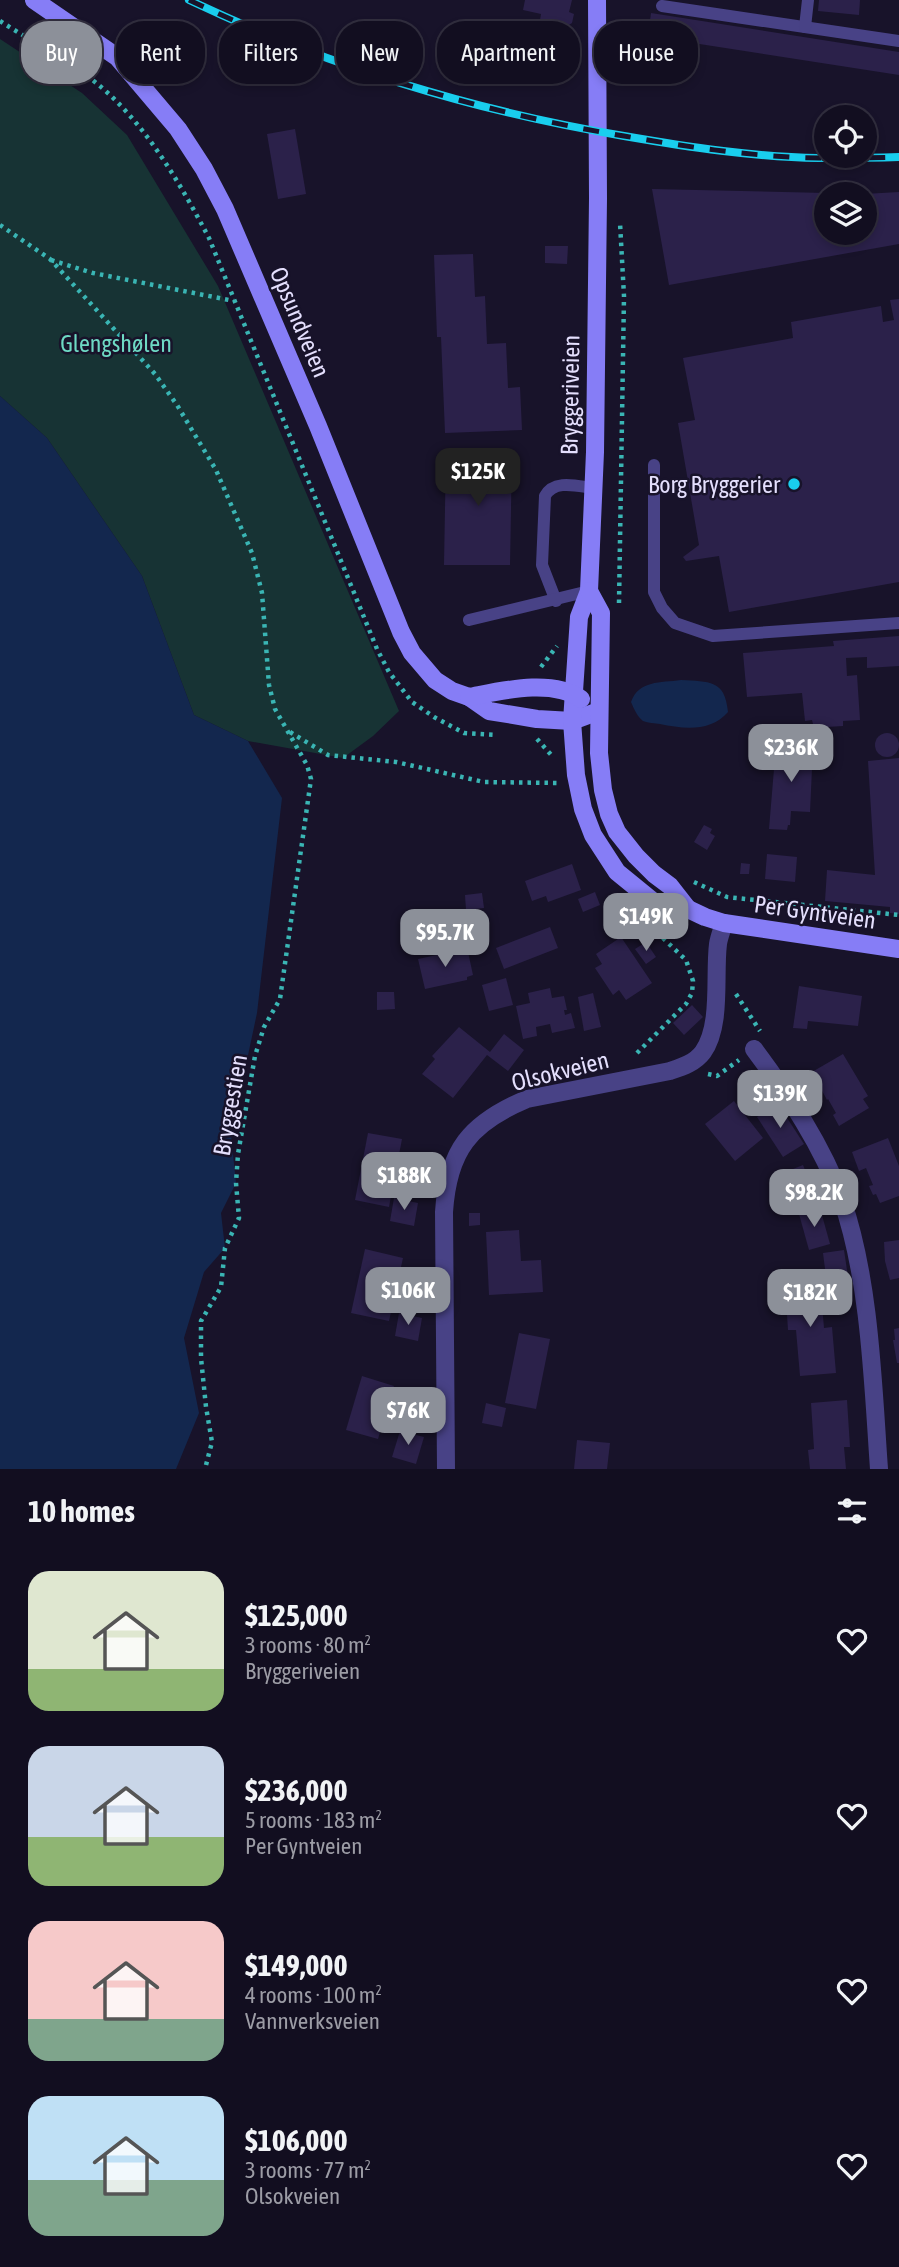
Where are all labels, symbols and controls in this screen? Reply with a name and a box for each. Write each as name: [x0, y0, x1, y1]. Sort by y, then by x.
chip: Buy: [21, 21, 102, 84]
chip: Rent: [116, 21, 205, 84]
chip: Filters: [219, 21, 322, 84]
chip: New: [336, 21, 423, 84]
chip: Apartment: [437, 21, 580, 84]
chip: House: [594, 21, 698, 84]
map controls: [814, 105, 877, 245]
button: locate: [814, 105, 877, 168]
button: layers: [814, 182, 877, 245]
street label: Opsundveien: [265, 263, 335, 381]
park label: Glengshølen: [60, 330, 172, 357]
street label: Bryggeriveien: [555, 335, 585, 455]
pin: $125K: [429, 448, 527, 508]
text: $125K: [451, 458, 505, 484]
place label: Borg Bryggerier: [648, 471, 781, 498]
marker: Borg Bryggerier: [786, 476, 802, 492]
pin: $236K: [742, 724, 840, 784]
text: $236K: [764, 734, 818, 760]
street label: Per Gyntveien: [752, 890, 878, 934]
pin: $149K: [597, 894, 695, 953]
text: $149K: [619, 903, 673, 929]
pin: $95.7K: [388, 909, 502, 969]
text: $95.7K: [416, 919, 474, 945]
street label: Olsokveien: [509, 1046, 611, 1096]
street label: Bryggestien: [208, 1052, 252, 1158]
pin: $139K: [731, 1070, 829, 1130]
text: $139K: [753, 1080, 807, 1106]
pin: $188K: [355, 1152, 453, 1212]
text: $188K: [377, 1162, 431, 1188]
pin: $98.2K: [757, 1170, 871, 1229]
text: $98.2K: [785, 1179, 843, 1205]
pin: $106K: [359, 1268, 457, 1327]
pin: $182K: [761, 1270, 859, 1329]
text: $106K: [381, 1277, 435, 1303]
text: $182K: [783, 1279, 837, 1305]
pin: $76K: [367, 1388, 449, 1447]
text: $76K: [387, 1397, 429, 1423]
icon: filters: [833, 1492, 871, 1530]
text: 10 homes: [28, 1494, 135, 1528]
text: $125,000: [245, 1598, 348, 1632]
icon: home: [84, 1599, 168, 1683]
icon: heart: [833, 1622, 871, 1660]
text: 3 rooms · 80 m²: [245, 1632, 371, 1658]
text: Bryggeriveien: [245, 1658, 360, 1684]
text: $236,000: [245, 1773, 348, 1807]
icon: home: [84, 1774, 168, 1858]
icon: heart: [833, 1797, 871, 1835]
text: 5 rooms · 183 m²: [245, 1807, 382, 1833]
text: Per Gyntveien: [245, 1833, 362, 1859]
text: $149,000: [245, 1948, 348, 1982]
icon: home: [84, 1949, 168, 2033]
icon: heart: [833, 1972, 871, 2010]
text: 4 rooms · 100 m²: [245, 1982, 382, 2008]
text: Vannverksveien: [245, 2008, 380, 2034]
text: $106,000: [245, 2123, 348, 2157]
icon: home: [84, 2124, 168, 2208]
icon: heart: [833, 2147, 871, 2185]
text: 3 rooms · 77 m²: [245, 2157, 371, 2183]
text: Olsokveien: [245, 2183, 340, 2209]

